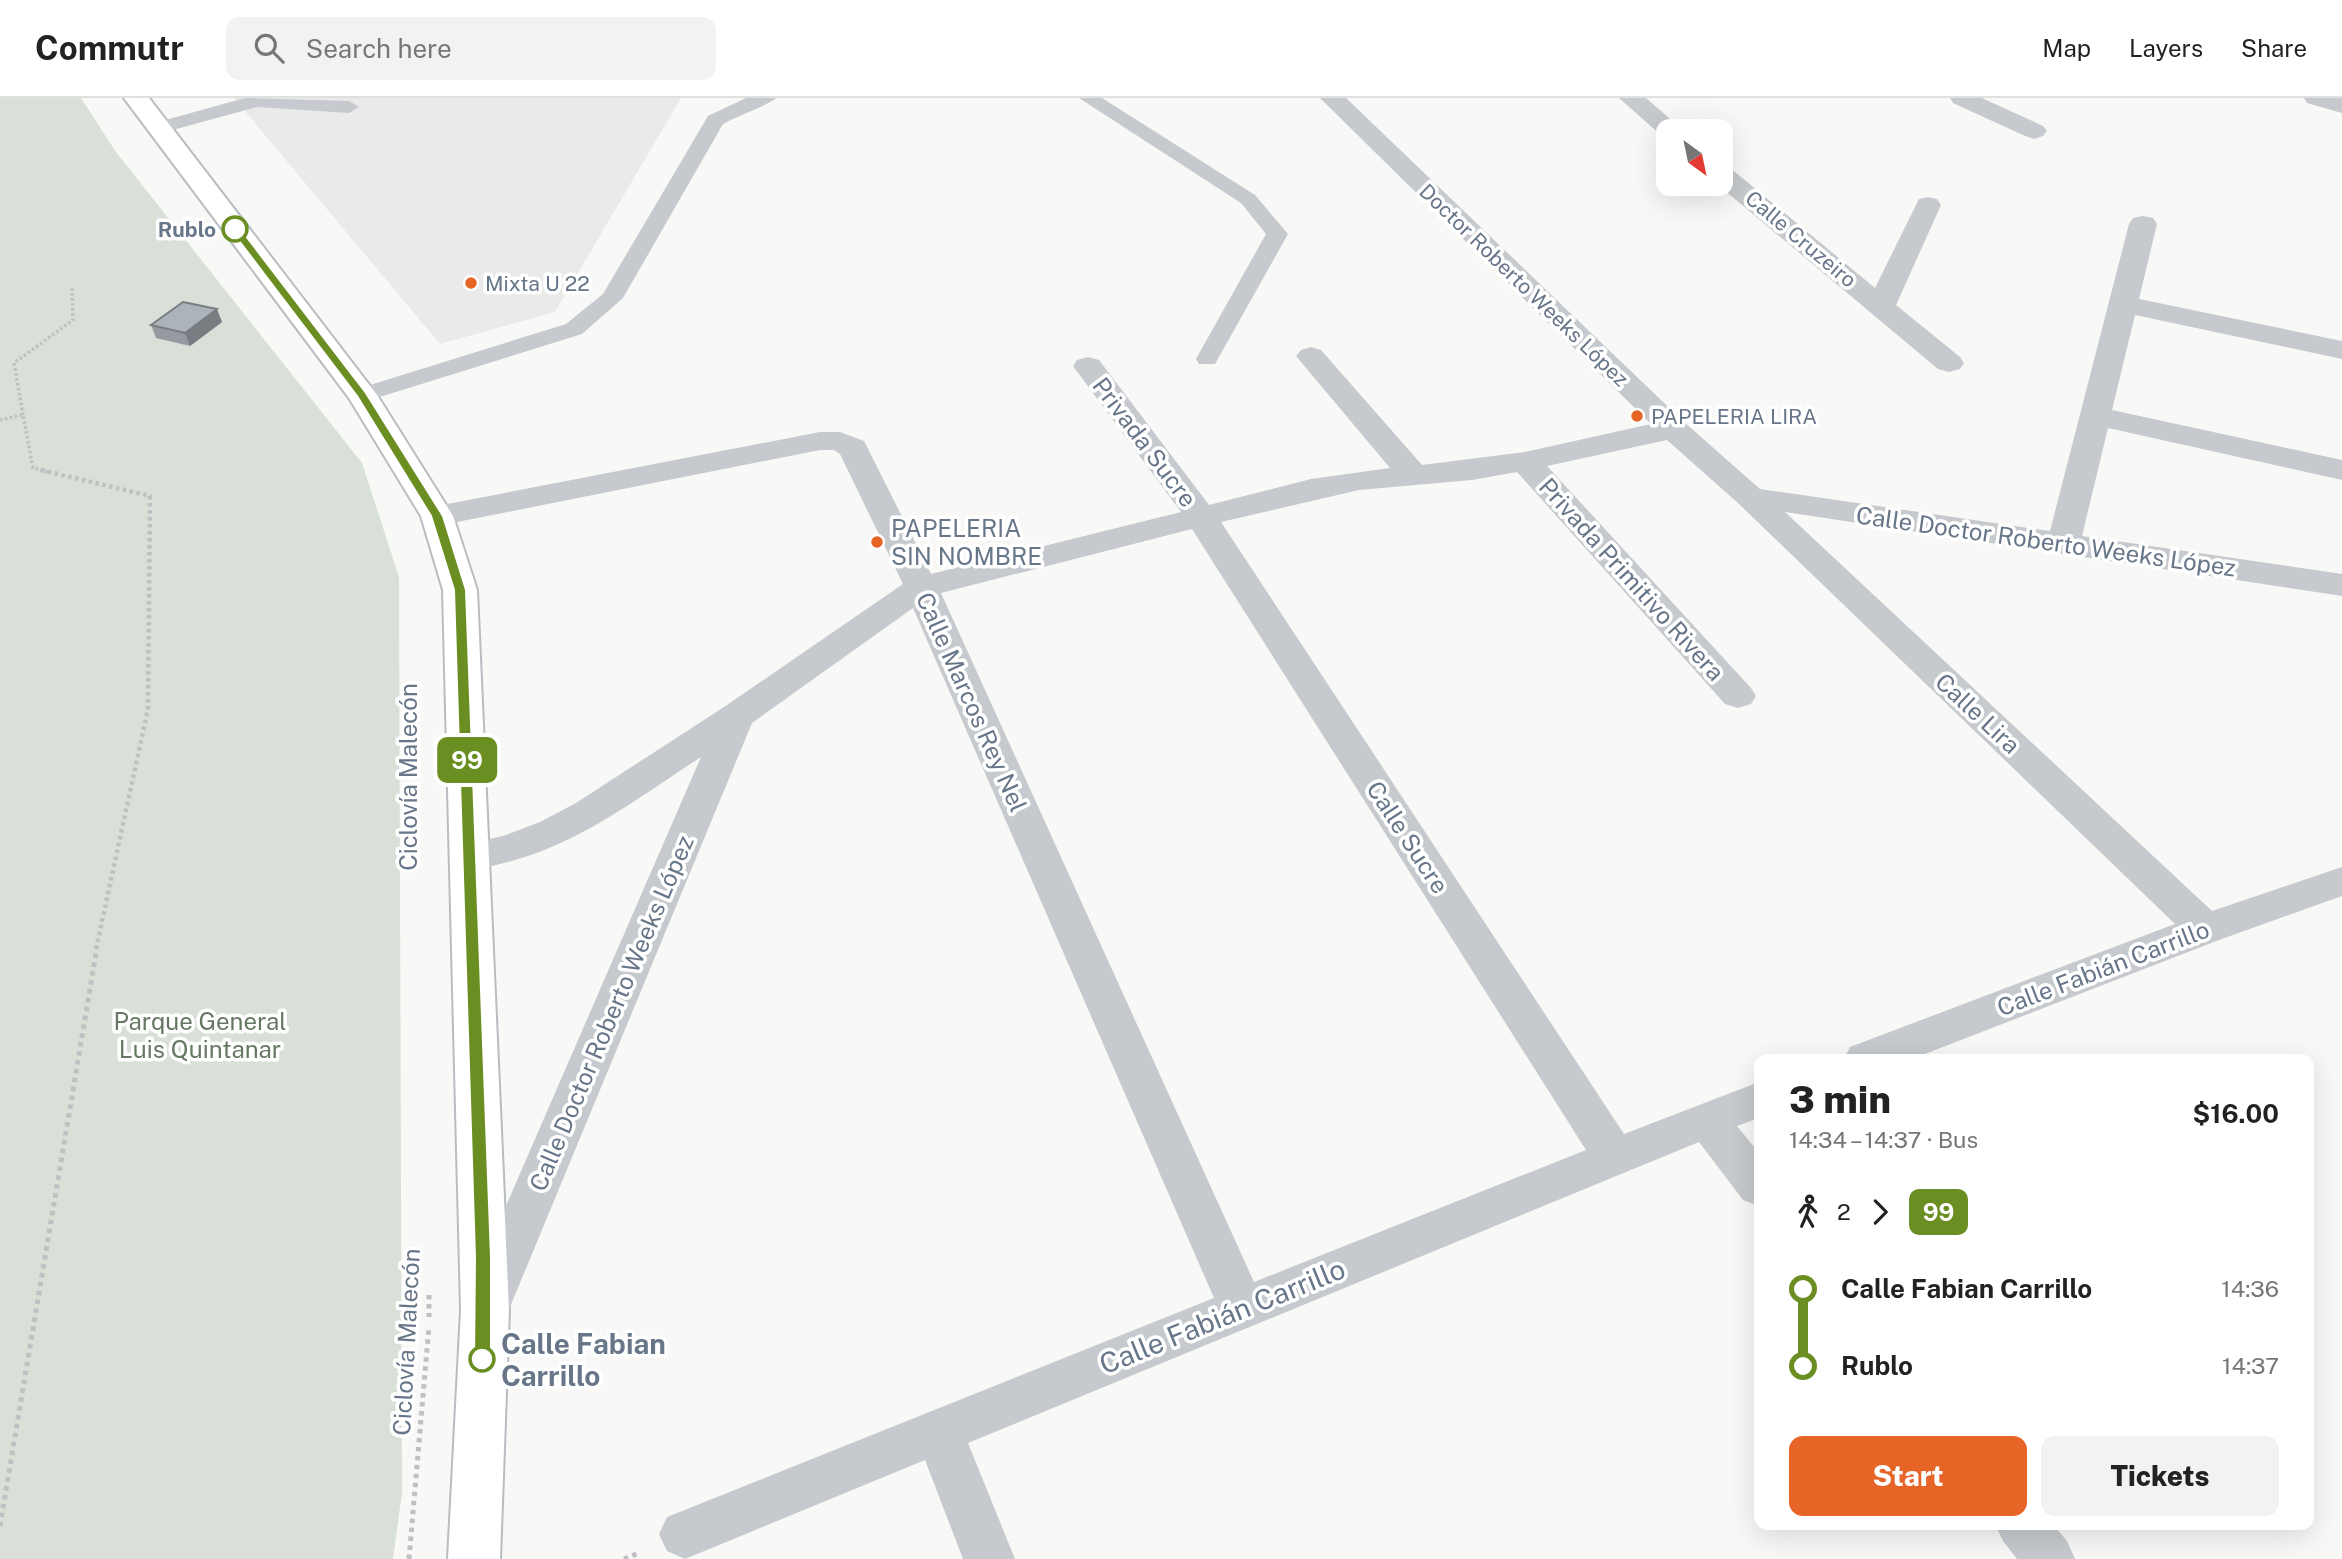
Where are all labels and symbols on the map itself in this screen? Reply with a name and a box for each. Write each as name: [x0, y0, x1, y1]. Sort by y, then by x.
north arrow: [1656, 119, 1732, 196]
street label: Doctor Roberto Weeks López: [1414, 179, 1634, 391]
street label: Calle Cruzeiro: [1741, 185, 1861, 293]
marker: Rublo: [222, 216, 248, 242]
place label: Rublo: [158, 217, 216, 242]
place label: Mixta U 22: [485, 271, 590, 296]
marker: Mixta U 22: [463, 275, 479, 291]
street label: Privada Sucre: [1087, 372, 1203, 512]
place label: PAPELERIA LIRA: [1651, 404, 1817, 429]
marker: PAPELERIA LIRA: [1629, 408, 1645, 424]
street label: Privada Primitivo Rivera: [1534, 472, 1730, 686]
street label: Calle Doctor Roberto Weeks López: [1854, 500, 2238, 582]
place label: PAPELERIA SIN NOMBRE: [891, 514, 1042, 570]
marker: PAPELERIA SIN NOMBRE: [869, 534, 885, 550]
street label: Calle Marcos Rey Nel: [911, 588, 1033, 816]
street label: Calle Lira: [1930, 667, 2026, 759]
street label: Ciclovía Malecón: [394, 683, 422, 871]
line badge: 99: [435, 737, 498, 783]
street label: Calle Sucre: [1361, 776, 1455, 898]
street label: Calle Doctor Roberto Weeks López: [523, 831, 699, 1195]
street label: Calle Fabián Carrillo: [1993, 915, 2213, 1021]
park label: Parque General Luis Quintanar: [113, 1007, 287, 1063]
street label: Ciclovía Malecón: [387, 1248, 425, 1436]
street label: Calle Fabián Carrillo: [1094, 1252, 1350, 1380]
place label: Calle Fabian Carrillo: [501, 1327, 666, 1392]
marker: Calle Fabian Carrillo: [469, 1346, 495, 1372]

